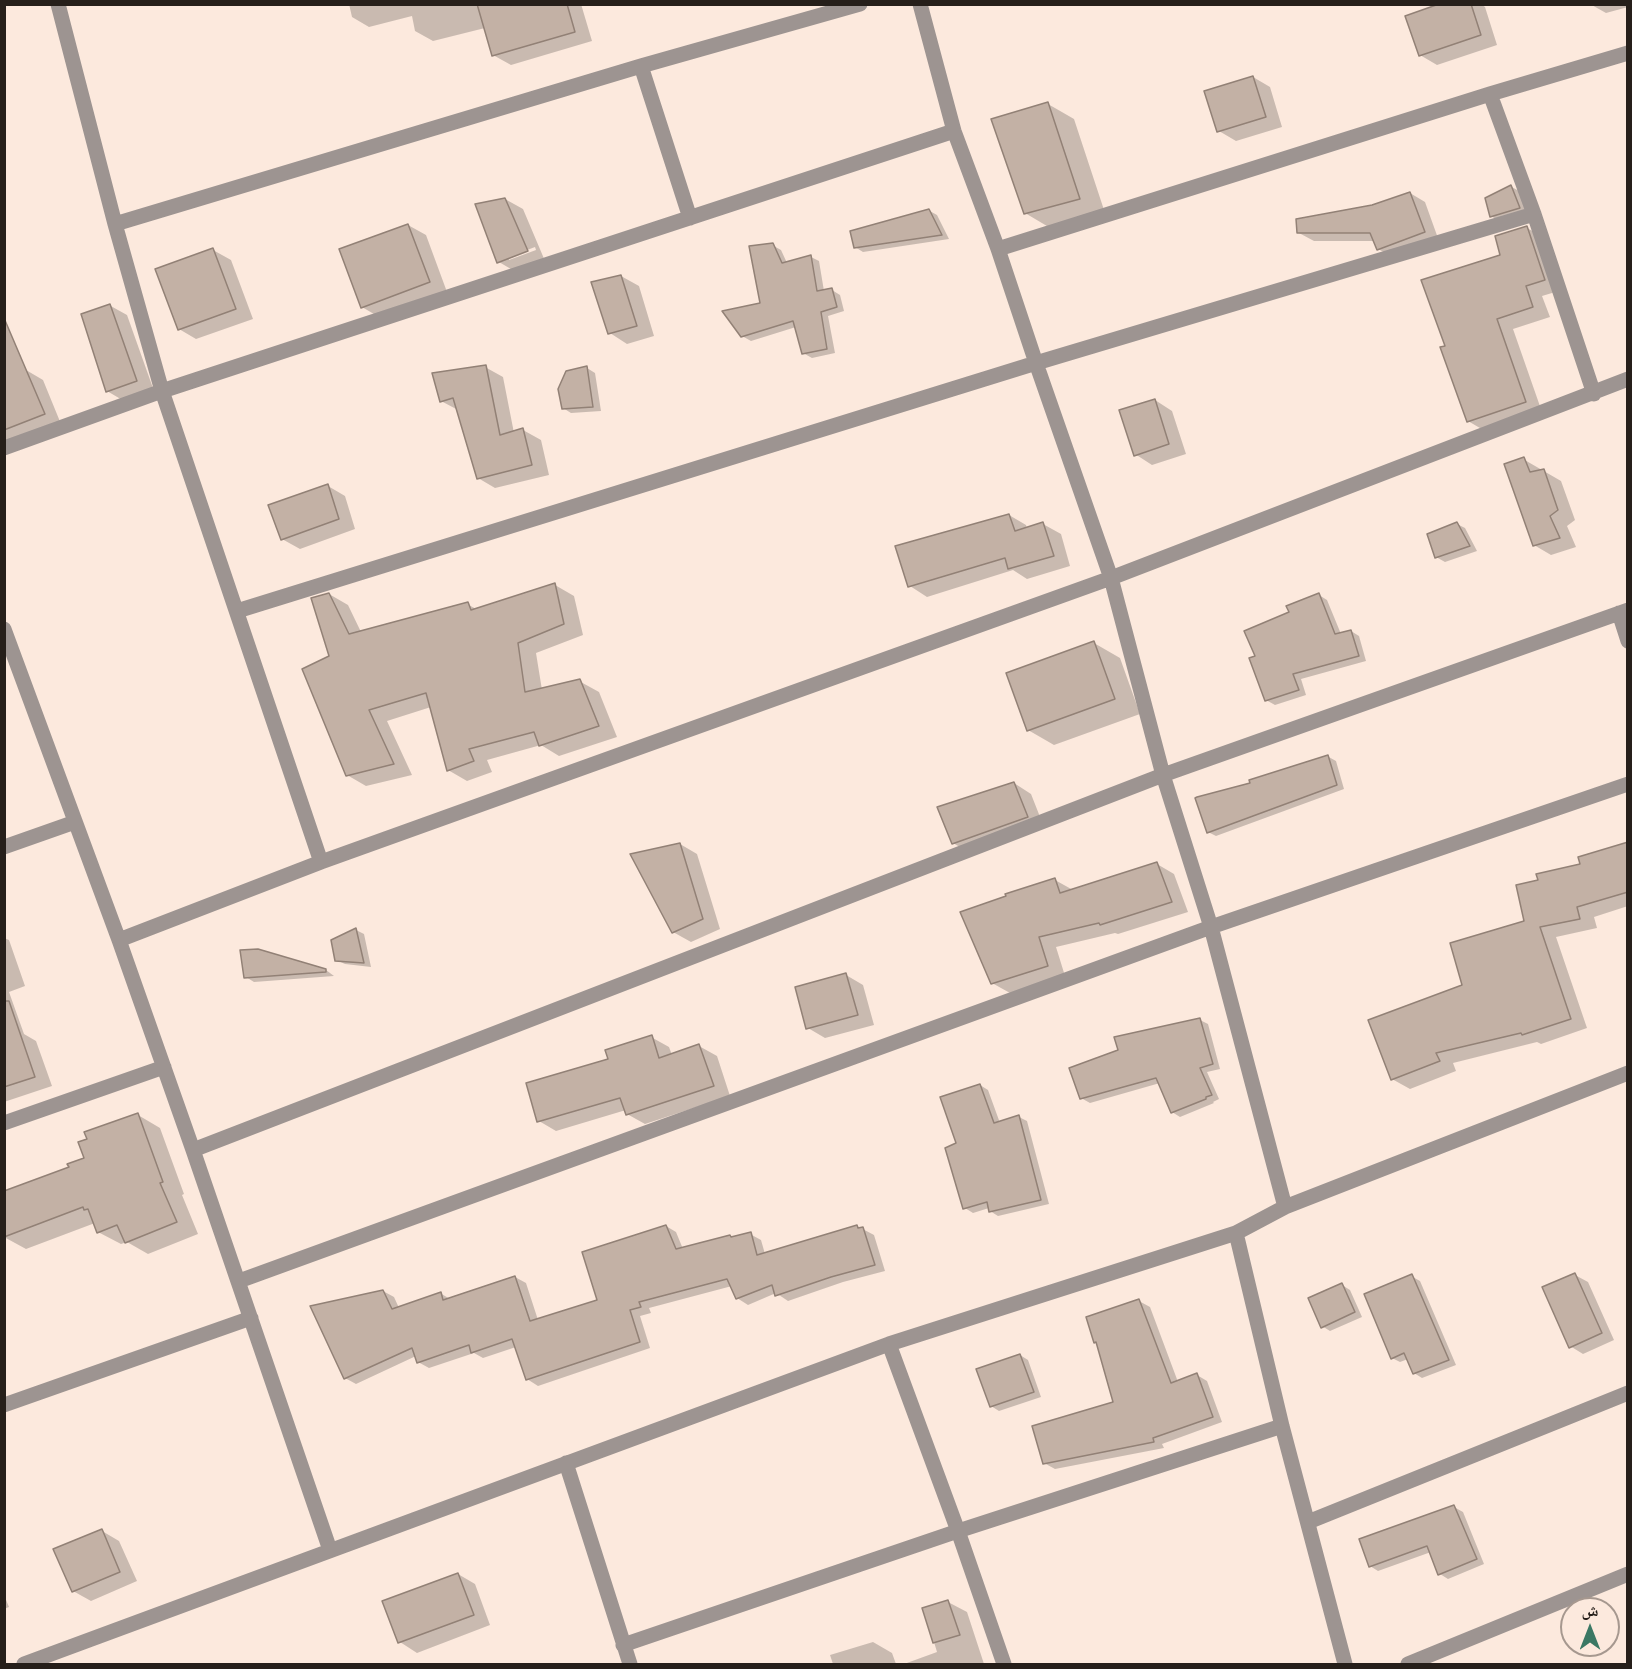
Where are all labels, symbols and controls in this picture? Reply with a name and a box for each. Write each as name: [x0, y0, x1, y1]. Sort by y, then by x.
north arrow: [1560, 1597, 1620, 1657]
text: ش: [1582, 1600, 1598, 1621]

